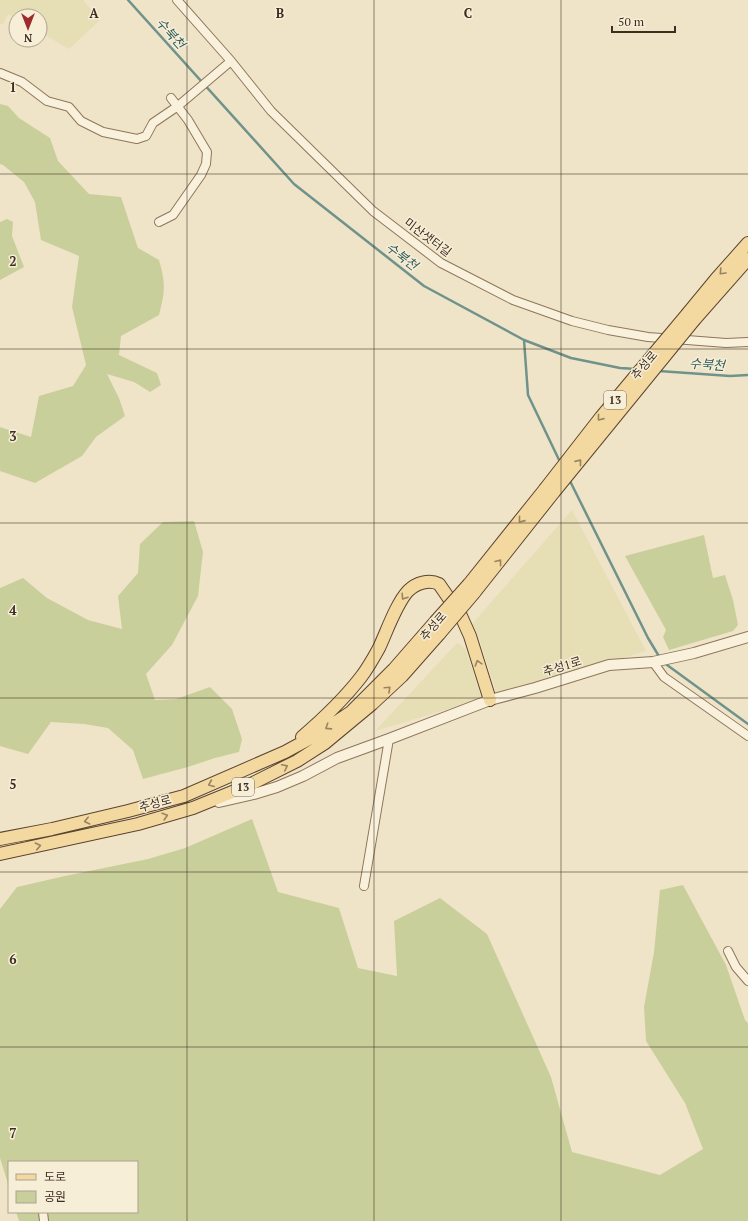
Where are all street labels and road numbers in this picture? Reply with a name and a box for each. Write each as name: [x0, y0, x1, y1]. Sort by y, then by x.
street label: 미산샛터길: [401, 214, 455, 260]
street label: 추성로: [628, 347, 660, 383]
road number: 13: [604, 391, 626, 409]
street label: 추성로: [416, 609, 450, 643]
street label: 추성1로: [541, 653, 583, 679]
road number: 13: [232, 778, 254, 796]
street label: 추성로: [137, 791, 173, 815]

